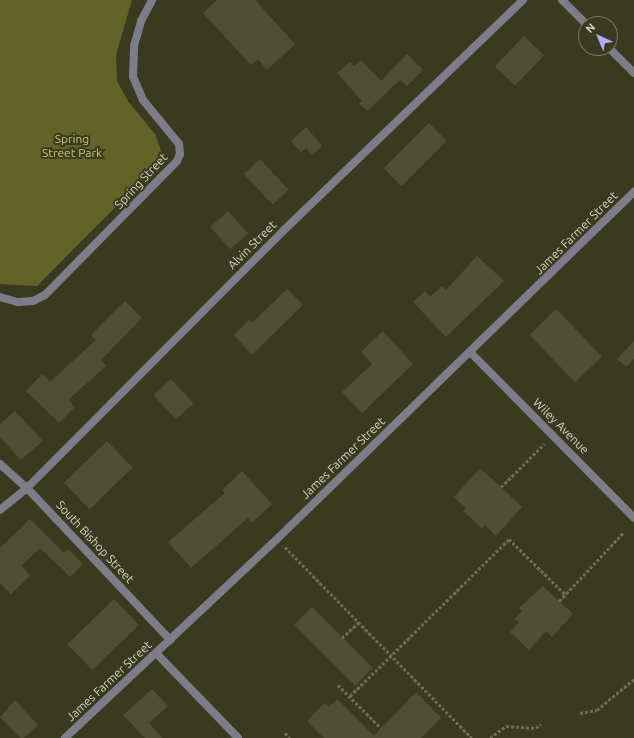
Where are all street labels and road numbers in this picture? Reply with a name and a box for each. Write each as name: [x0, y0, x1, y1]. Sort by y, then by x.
street label: Spring Street: [112, 150, 170, 212]
street label: James Farmer Street: [532, 189, 620, 277]
street label: Alvin Street: [225, 218, 279, 272]
street label: Wiley Avenue: [530, 395, 592, 457]
street label: James Farmer Street: [298, 414, 388, 502]
street label: South Bishop Street: [53, 498, 137, 586]
street label: James Farmer Street: [63, 638, 155, 724]

